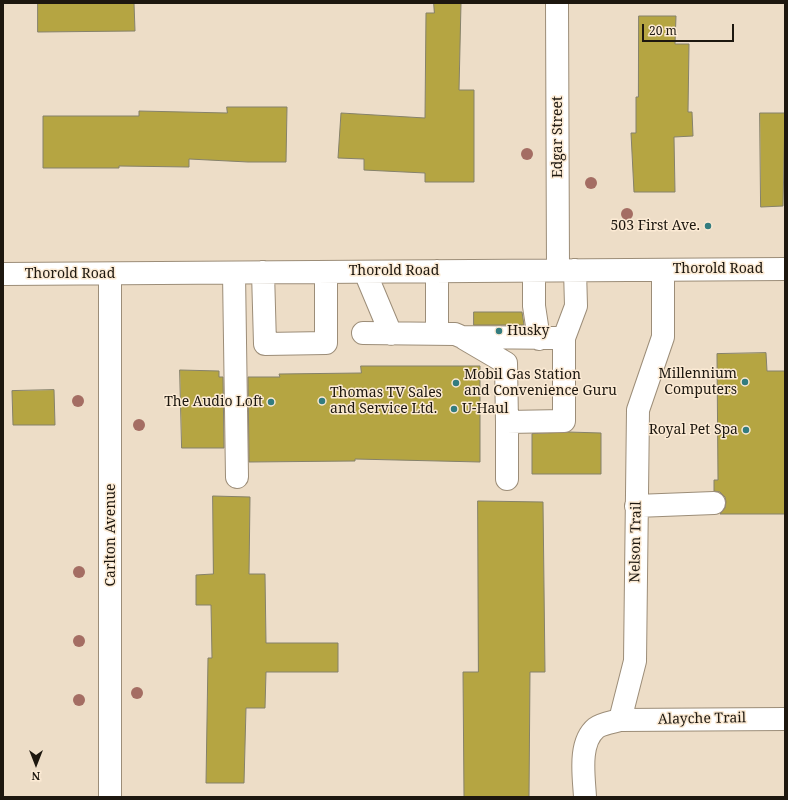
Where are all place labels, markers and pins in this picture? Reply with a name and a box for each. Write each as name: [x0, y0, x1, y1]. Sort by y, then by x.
place label: 503 First Ave.: [611, 218, 700, 234]
marker: 503 First Ave.: [703, 221, 713, 231]
place label: Husky: [507, 323, 549, 339]
marker: Husky: [494, 326, 504, 336]
place label: Millennium Computers: [659, 366, 737, 398]
place label: Mobil Gas Station and Convenience Guru: [464, 367, 617, 400]
marker: Millennium Computers: [740, 377, 750, 387]
marker: Mobil Gas Station and Convenience Guru: [451, 378, 461, 388]
place label: Thomas TV Sales and Service Ltd.: [330, 385, 442, 418]
place label: The Audio Loft: [164, 394, 263, 410]
marker: Thomas TV Sales and Service Ltd.: [317, 396, 327, 406]
marker: The Audio Loft: [266, 397, 276, 407]
place label: U-Haul: [462, 401, 509, 417]
marker: U-Haul: [449, 404, 459, 414]
place label: Royal Pet Spa: [649, 422, 738, 438]
marker: Royal Pet Spa: [741, 425, 751, 435]

